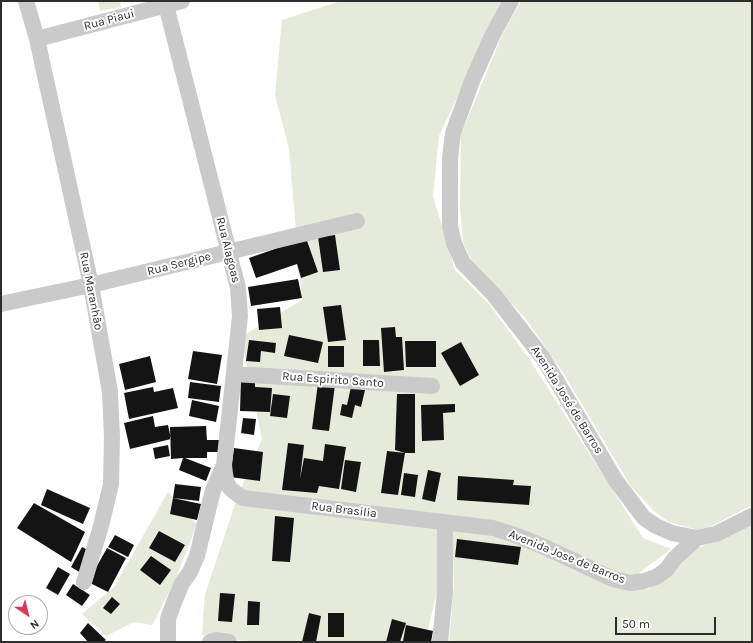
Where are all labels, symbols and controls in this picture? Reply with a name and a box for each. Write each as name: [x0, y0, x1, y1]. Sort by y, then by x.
street label: Rua Piaui: [82, 6, 136, 34]
street label: Rua Alagoas: [213, 216, 243, 284]
street label: Rua Sergipe: [146, 249, 212, 279]
street label: Rua Maranhão: [76, 251, 106, 331]
street label: Avenida José de Barros: [528, 343, 606, 457]
street label: Rua Espirito Santo: [282, 369, 384, 391]
street label: Rua Brasilia: [310, 499, 378, 521]
street label: Avenida Jose de Barros: [507, 527, 627, 587]
north arrow: [8, 595, 48, 635]
scale bar: [617, 609, 718, 635]
text: N: [28, 617, 42, 632]
text: 50 m: [622, 617, 650, 631]

